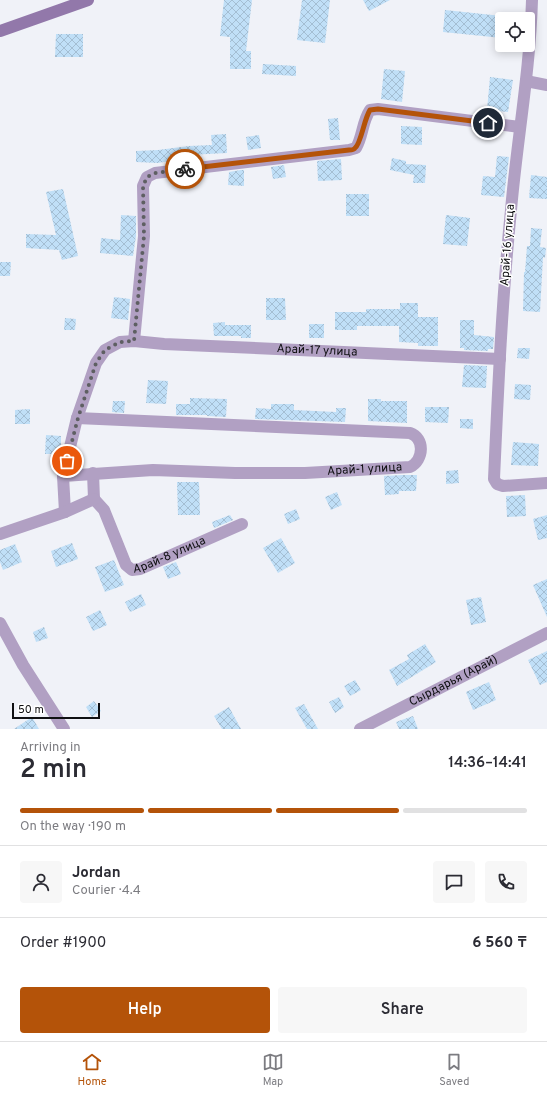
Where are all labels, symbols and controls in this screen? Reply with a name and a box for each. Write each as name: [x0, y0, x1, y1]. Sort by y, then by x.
map controls: [495, 12, 535, 52]
button: locate: [495, 12, 535, 52]
pin: [471, 106, 505, 140]
icon: home: [477, 112, 499, 134]
courier: [165, 149, 205, 189]
icon: bike: [174, 158, 196, 180]
street label: Арай-16 улица: [497, 203, 519, 287]
street label: Арай-17 улица: [276, 341, 358, 361]
pin: [50, 444, 84, 478]
icon: bag: [56, 450, 78, 472]
street label: Арай-1 улица: [327, 459, 403, 480]
street label: Арай-8 улица: [132, 533, 208, 578]
street label: Сырдарья (Арай): [406, 652, 500, 710]
scale bar: [12, 701, 100, 720]
text: 50 m: [18, 703, 44, 717]
text: Arriving in: [20, 740, 81, 756]
text: 2 min: [20, 754, 87, 787]
text: 14:36–14:41: [448, 754, 527, 773]
text: On the way · 190 m: [20, 819, 126, 835]
button: person: [20, 861, 62, 903]
button: chat: [433, 861, 475, 903]
button: phone: [485, 861, 527, 903]
text: Jordan: [72, 864, 121, 883]
text: Courier · 4.4: [72, 883, 141, 899]
text: Order #1900: [20, 934, 106, 953]
text: 6 560 ₸: [472, 934, 527, 953]
button: Help: [20, 987, 270, 1033]
button: Share: [278, 987, 527, 1033]
tab: Home: [78, 1051, 107, 1089]
tab: Map: [262, 1051, 284, 1089]
tab: Saved: [439, 1051, 469, 1089]

